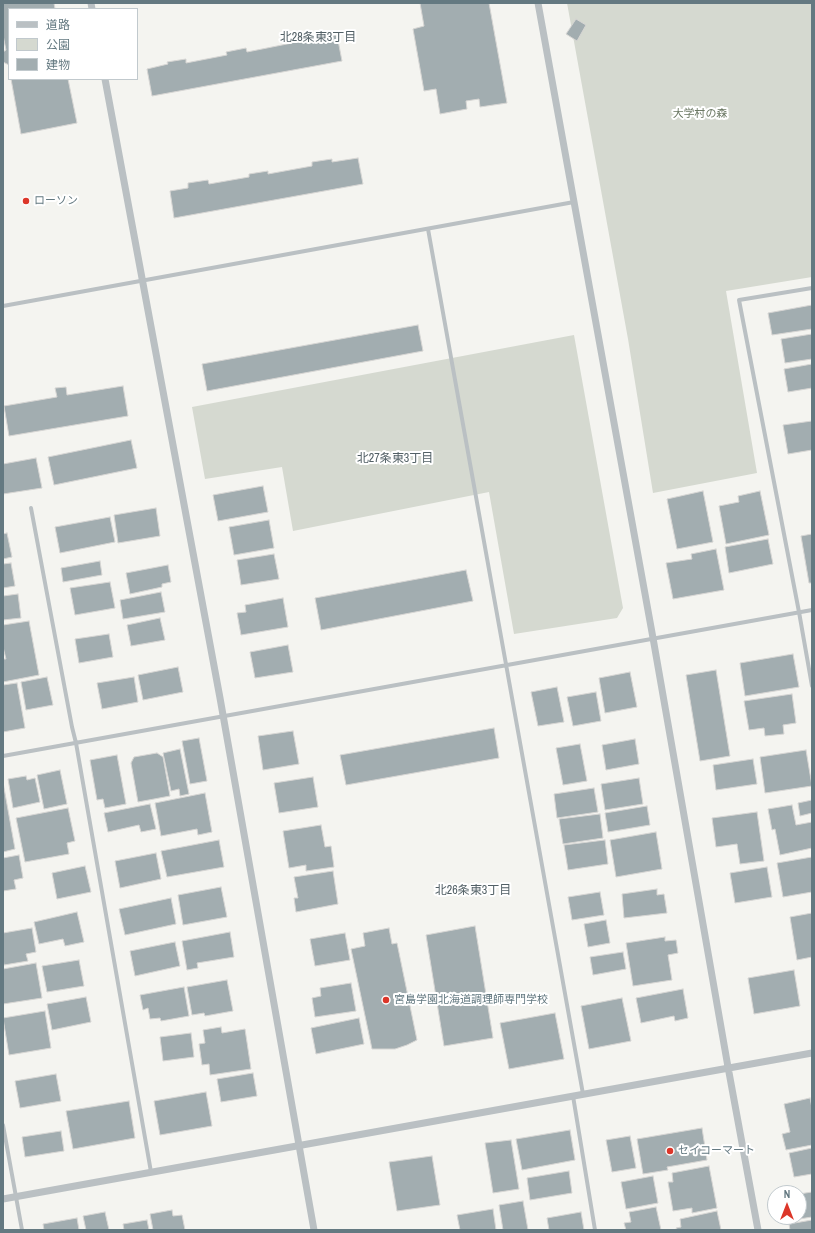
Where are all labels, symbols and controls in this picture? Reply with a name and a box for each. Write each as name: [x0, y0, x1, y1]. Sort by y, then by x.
legend: [8, 8, 138, 80]
text: 道路: [46, 17, 70, 33]
district label: 北28条東3丁目: [280, 31, 356, 45]
text: 公園: [46, 37, 70, 53]
text: 建物: [46, 57, 70, 73]
park label: 大学村の森: [673, 107, 727, 121]
place label: ローソン: [34, 194, 78, 208]
marker: ローソン: [21, 196, 31, 206]
district label: 北27条東3丁目: [357, 452, 433, 466]
district label: 北26条東3丁目: [435, 884, 511, 898]
place label: 宮島学園北海道調理師専門学校: [394, 993, 548, 1007]
marker: 宮島学園北海道調理師専門学校: [381, 995, 391, 1005]
place label: セイコーマート: [678, 1144, 755, 1158]
marker: セイコーマート: [665, 1146, 675, 1156]
north arrow: [767, 1185, 807, 1225]
text: N: [784, 1187, 790, 1201]

